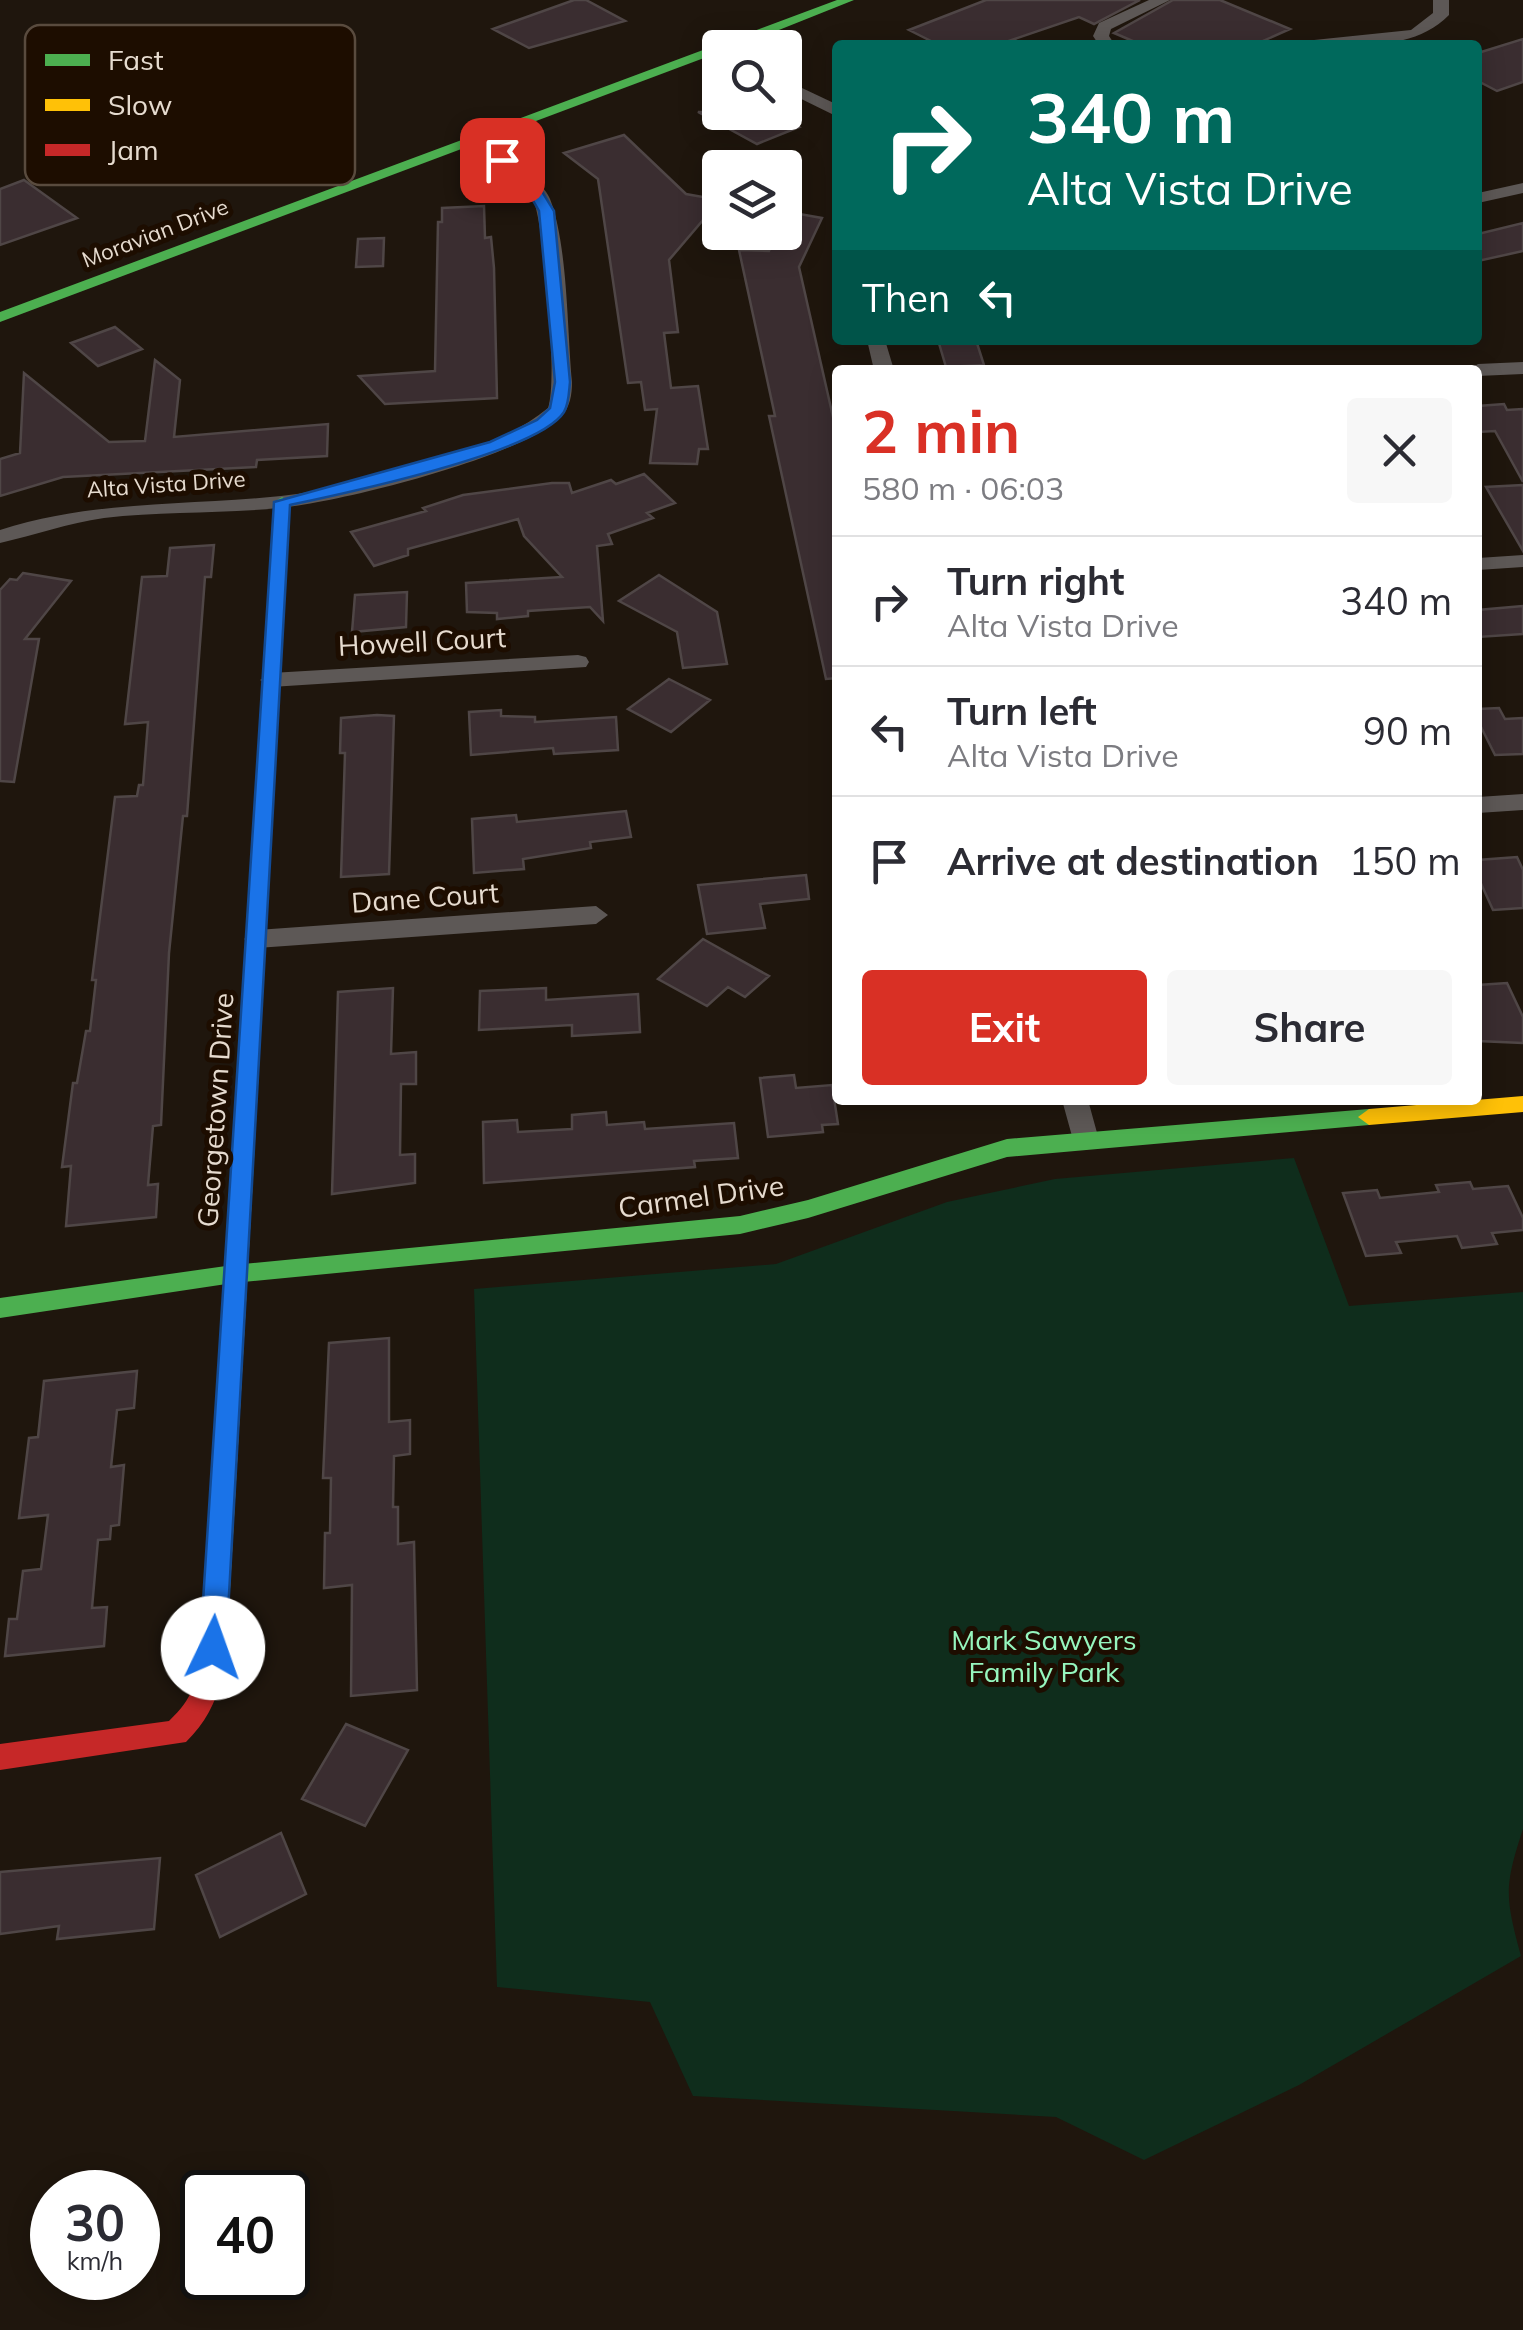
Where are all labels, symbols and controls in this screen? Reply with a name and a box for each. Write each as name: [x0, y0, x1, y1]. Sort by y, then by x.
legend: [25, 25, 355, 185]
map controls: [702, 30, 802, 250]
button: search: [702, 30, 802, 130]
text: Fast: [108, 42, 164, 77]
text: 340 m: [1027, 73, 1235, 161]
icon: right: [862, 80, 992, 210]
text: Slow: [108, 87, 172, 122]
pin: [460, 118, 545, 203]
text: Jam: [108, 132, 159, 167]
icon: arrive: [475, 133, 530, 188]
button: layers: [702, 150, 802, 250]
text: Alta Vista Drive: [1027, 160, 1353, 216]
street label: Moravian Drive: [78, 192, 232, 274]
icon: left: [970, 270, 1025, 325]
text: Then: [862, 274, 950, 322]
text: 2 min: [862, 393, 1020, 468]
button: close: [1347, 398, 1452, 503]
street label: Alta Vista Drive: [86, 464, 246, 504]
text: 580 m · 06:03: [862, 468, 1064, 508]
text: Turn right: [947, 557, 1124, 605]
icon: right: [862, 574, 917, 629]
text: 340 m: [1340, 577, 1452, 625]
text: Alta Vista Drive: [947, 605, 1179, 645]
street label: Howell Court: [337, 619, 507, 663]
text: Turn left: [947, 687, 1097, 735]
icon: left: [862, 704, 917, 759]
text: 90 m: [1363, 707, 1452, 755]
text: Alta Vista Drive: [947, 735, 1179, 775]
icon: arrive: [862, 834, 917, 889]
text: Arrive at destination: [947, 837, 1319, 885]
text: 150 m: [1349, 837, 1461, 885]
street label: Dane Court: [350, 874, 500, 920]
button: Exit: [862, 970, 1147, 1085]
button: Share: [1167, 970, 1452, 1085]
street label: Georgetown Drive: [189, 992, 241, 1228]
street label: Carmel Drive: [616, 1167, 786, 1225]
position arrow: [161, 1596, 265, 1700]
park label: Mark Sawyers Family Park: [951, 1622, 1137, 1689]
speed limit sign: 40: [180, 2170, 310, 2300]
text: 30: [65, 2191, 125, 2254]
text: km/h: [67, 2245, 123, 2276]

